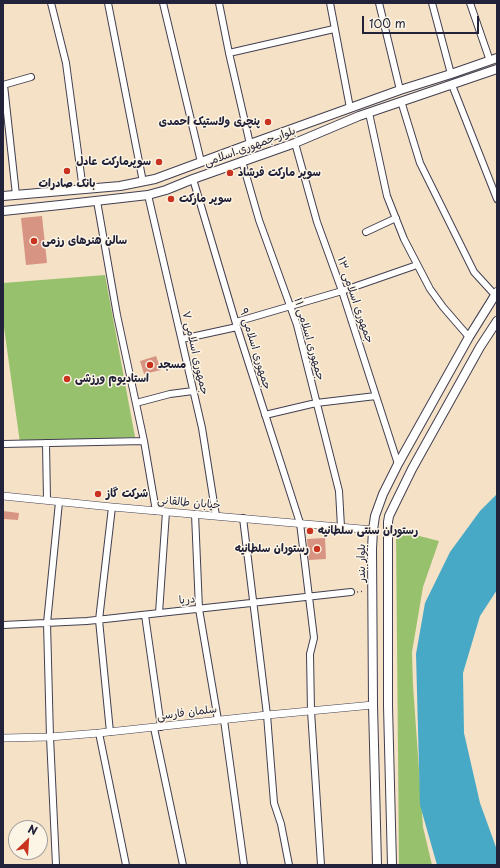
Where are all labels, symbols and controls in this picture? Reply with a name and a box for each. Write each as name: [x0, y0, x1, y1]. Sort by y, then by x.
scale bar: [364, 8, 481, 34]
text: 100 m: [369, 14, 406, 32]
place label: پنچری ولاستیک احمدی: [159, 115, 260, 129]
marker: پنچری ولاستیک احمدی: [263, 117, 273, 127]
street label: بلوار جمهوری اسلامی: [203, 124, 297, 170]
place label: سوپرمارکت عادل: [76, 155, 151, 169]
marker: سوپرمارکت عادل: [154, 157, 164, 167]
marker: بانک صادرات: [62, 166, 72, 176]
place label: سوپر مارکت فرشاد: [238, 166, 321, 180]
marker: سوپر مارکت فرشاد: [225, 168, 235, 178]
place label: بانک صادرات: [39, 177, 95, 191]
place label: سوپر مارکت: [179, 192, 232, 206]
marker: سوپر مارکت: [166, 194, 176, 204]
place label: سالن هنرهای رزمی: [42, 234, 127, 248]
marker: سالن هنرهای رزمی: [29, 236, 39, 246]
street label: جمهوری اسلامی ۱۳: [334, 255, 376, 345]
street label: جمهوری اسلامی ۱۱: [291, 296, 327, 382]
street label: جمهوری اسلامی ۹: [236, 307, 274, 391]
street label: جمهوری اسلامی ۷: [179, 310, 211, 396]
place label: مسجد: [158, 358, 186, 372]
marker: مسجد: [145, 360, 155, 370]
place label: استادیوم ورزشی: [75, 372, 149, 386]
marker: استادیوم ورزشی: [62, 374, 72, 384]
place label: شرکت گاز: [106, 487, 148, 501]
marker: شرکت گاز: [93, 489, 103, 499]
street label: خیابان طالقانی: [157, 494, 221, 512]
place label: رستوران سنتی سلطانیه: [318, 524, 418, 538]
marker: رستوران سنتی سلطانیه: [305, 526, 315, 536]
place label: رستوران سلطانیه: [235, 542, 309, 556]
marker: رستوران سلطانیه: [312, 544, 322, 554]
street label: بلوار بندر: [355, 544, 369, 582]
street label: دریا: [178, 593, 196, 607]
street label: سلمان فارسی: [156, 703, 218, 723]
north arrow: [8, 820, 48, 860]
text: N: [25, 820, 40, 839]

